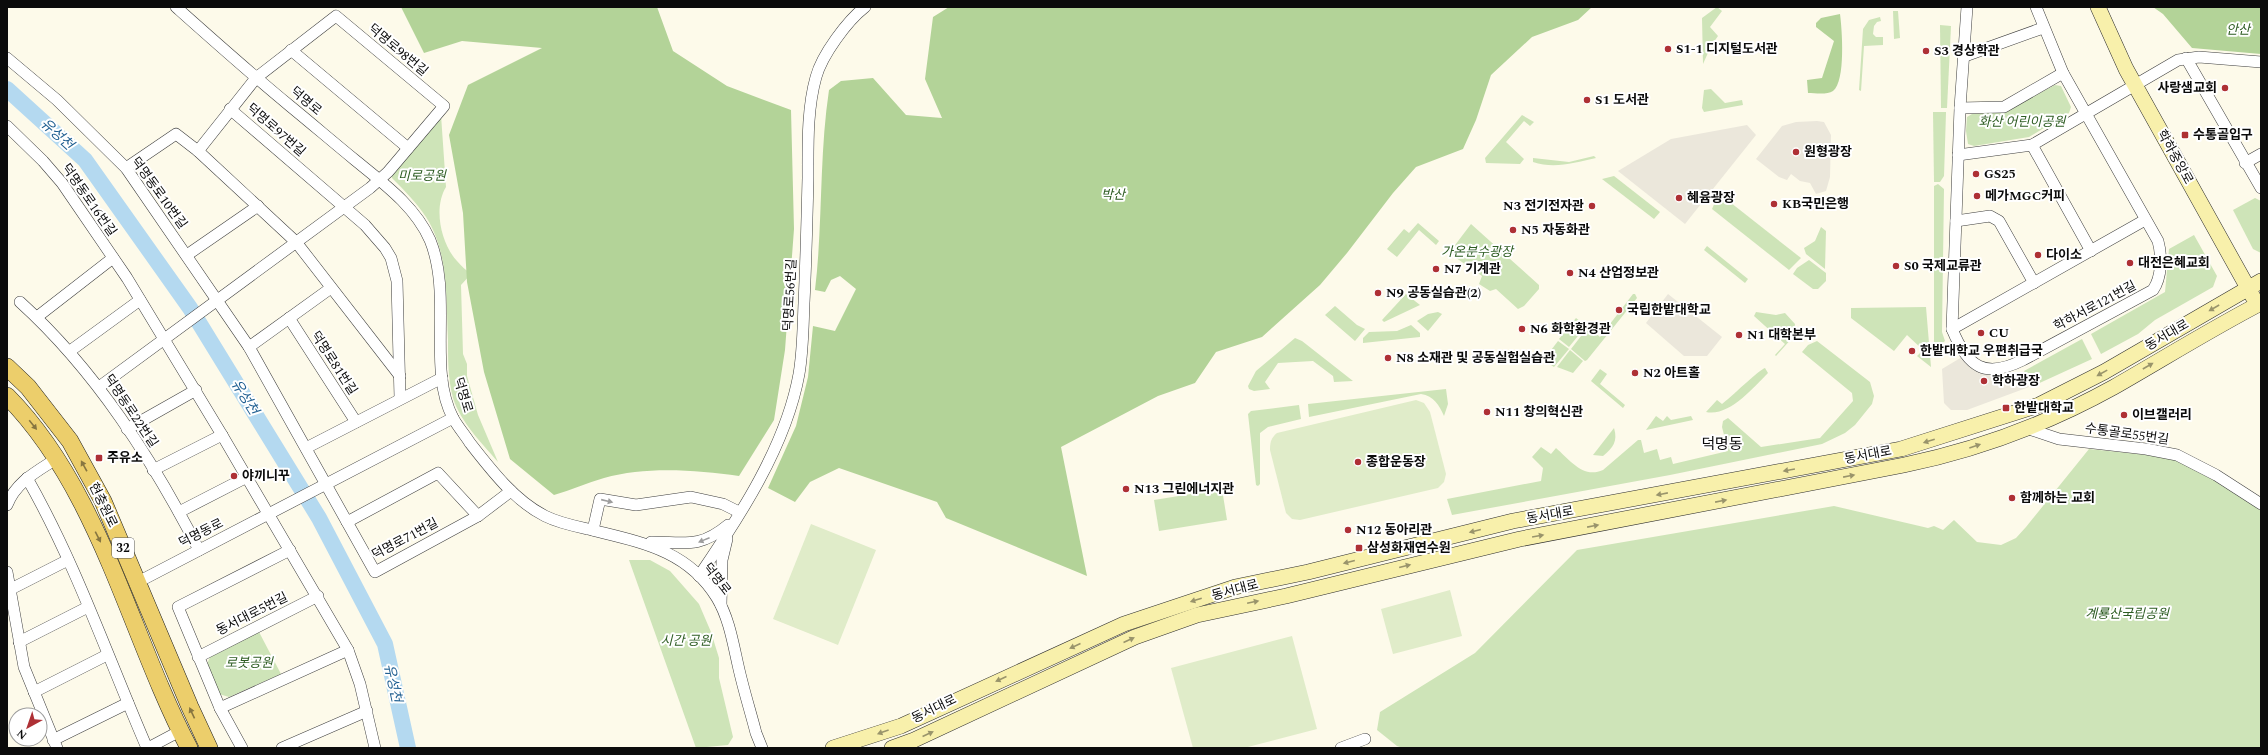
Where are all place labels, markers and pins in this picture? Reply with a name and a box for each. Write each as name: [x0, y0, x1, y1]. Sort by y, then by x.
place label: S1-1 디지털도서관: [1676, 39, 1778, 59]
place label: S3 경상학관: [1934, 41, 2000, 61]
marker: S1-1 디지털도서관: [1663, 44, 1673, 54]
marker: S3 경상학관: [1921, 46, 1931, 56]
place label: 사랑샘교회: [2157, 78, 2217, 98]
marker: 사랑샘교회: [2220, 83, 2230, 93]
place label: S1 도서관: [1595, 90, 1649, 110]
marker: S1 도서관: [1582, 95, 1592, 105]
place label: 수통골입구: [2193, 125, 2253, 145]
marker: 수통골입구: [2180, 130, 2190, 140]
place label: 원형광장: [1804, 142, 1852, 162]
marker: 원형광장: [1791, 147, 1801, 157]
place label: GS25: [1984, 164, 2016, 184]
marker: GS25: [1971, 169, 1981, 179]
place label: 메가MGC커피: [1985, 186, 2065, 206]
place label: 혜윰광장: [1687, 188, 1735, 208]
marker: 메가MGC커피: [1972, 191, 1982, 201]
marker: 혜윰광장: [1674, 193, 1684, 203]
place label: KB국민은행: [1782, 194, 1849, 214]
place label: N3 전기전자관: [1503, 196, 1584, 216]
marker: KB국민은행: [1769, 199, 1779, 209]
marker: N3 전기전자관: [1587, 201, 1597, 211]
place label: N5 자동화관: [1521, 220, 1590, 240]
marker: N5 자동화관: [1508, 225, 1518, 235]
place label: 다이소: [2046, 245, 2082, 265]
marker: 다이소: [2033, 250, 2043, 260]
place label: 대전은혜교회: [2138, 253, 2210, 273]
place label: S0 국제교류관: [1904, 256, 1982, 276]
marker: 대전은혜교회: [2125, 258, 2135, 268]
place label: N7 기계관: [1444, 259, 1501, 279]
marker: S0 국제교류관: [1891, 261, 1901, 271]
place label: N4 산업정보관: [1578, 263, 1659, 283]
marker: N7 기계관: [1431, 264, 1441, 274]
marker: N4 산업정보관: [1565, 268, 1575, 278]
place label: N9 공동실습관(2): [1386, 283, 1481, 303]
marker: N9 공동실습관(2): [1373, 288, 1383, 298]
place label: 국립한밭대학교: [1627, 300, 1711, 320]
marker: 국립한밭대학교: [1614, 305, 1624, 315]
place label: N6 화학환경관: [1530, 319, 1611, 339]
place label: CU: [1989, 323, 2009, 343]
marker: N6 화학환경관: [1517, 324, 1527, 334]
place label: N1 대학본부: [1747, 325, 1816, 345]
marker: CU: [1976, 328, 1986, 338]
marker: N1 대학본부: [1734, 330, 1744, 340]
place label: 한밭대학교 우편취급국: [1920, 341, 2043, 361]
marker: 한밭대학교 우편취급국: [1907, 346, 1917, 356]
place label: N8 소재관 및 공동실험실습관: [1396, 348, 1555, 368]
marker: N8 소재관 및 공동실험실습관: [1383, 353, 1393, 363]
place label: N2 아트홀: [1643, 363, 1700, 383]
marker: N2 아트홀: [1630, 368, 1640, 378]
place label: 학하광장: [1992, 371, 2040, 391]
marker: 학하광장: [1979, 376, 1989, 386]
place label: 한밭대학교: [2014, 398, 2074, 418]
place label: N11 창의혁신관: [1495, 402, 1583, 422]
marker: 한밭대학교: [2001, 403, 2011, 413]
place label: 이브갤러리: [2132, 405, 2192, 425]
marker: N11 창의혁신관: [1482, 407, 1492, 417]
marker: 이브갤러리: [2119, 410, 2129, 420]
place label: 주유소: [107, 448, 143, 468]
place label: 종합운동장: [1366, 452, 1426, 472]
marker: 주유소: [94, 453, 104, 463]
marker: 종합운동장: [1353, 457, 1363, 467]
place label: 야끼니꾸: [242, 466, 290, 486]
marker: 야끼니꾸: [229, 471, 239, 481]
place label: N13 그린에너지관: [1134, 479, 1234, 499]
marker: N13 그린에너지관: [1121, 484, 1131, 494]
place label: 함께하는 교회: [2020, 488, 2095, 508]
marker: 함께하는 교회: [2007, 493, 2017, 503]
place label: N12 동아리관: [1356, 520, 1432, 540]
marker: N12 동아리관: [1343, 525, 1353, 535]
place label: 삼성화재연수원: [1367, 538, 1451, 558]
marker: 삼성화재연수원: [1354, 543, 1364, 553]

